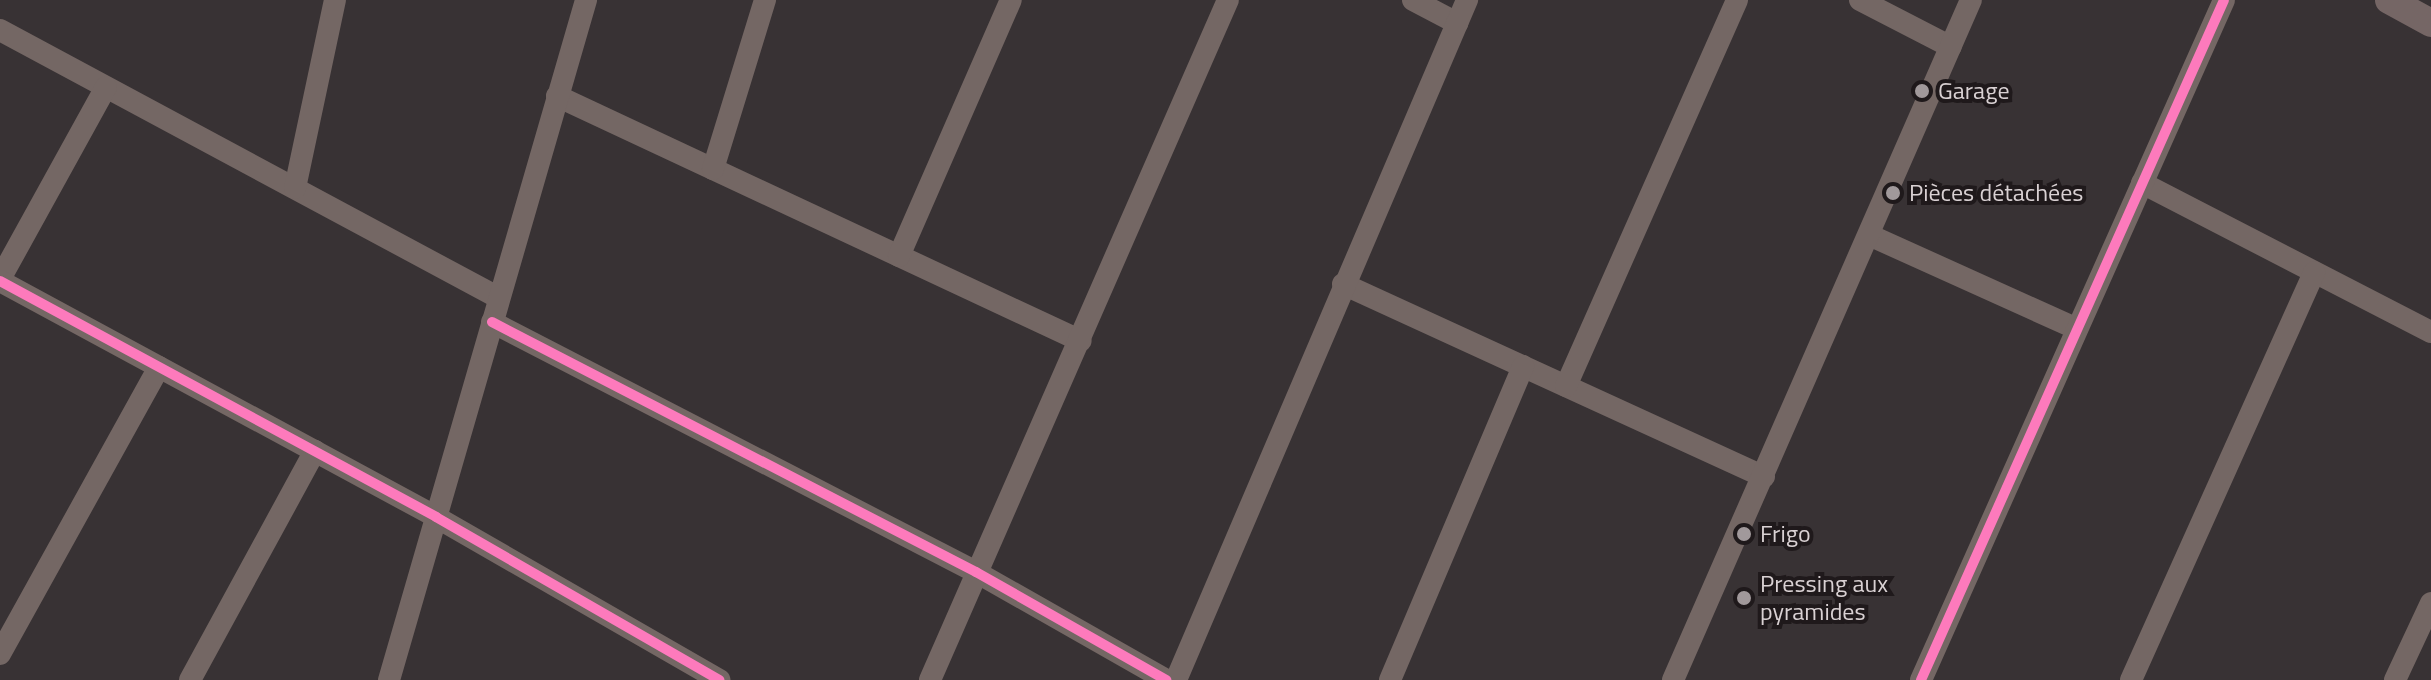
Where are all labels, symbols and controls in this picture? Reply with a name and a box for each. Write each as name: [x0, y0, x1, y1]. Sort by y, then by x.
place label: Garage: [1938, 77, 2010, 105]
marker: Garage: [1913, 82, 1931, 100]
place label: Pièces détachées: [1909, 179, 2083, 207]
marker: Pièces détachées: [1884, 184, 1902, 202]
place label: Frigo: [1760, 520, 1811, 548]
marker: Frigo: [1735, 525, 1753, 543]
place label: Pressing aux pyramides: [1760, 570, 1888, 626]
marker: Pressing aux pyramides: [1735, 589, 1753, 607]

